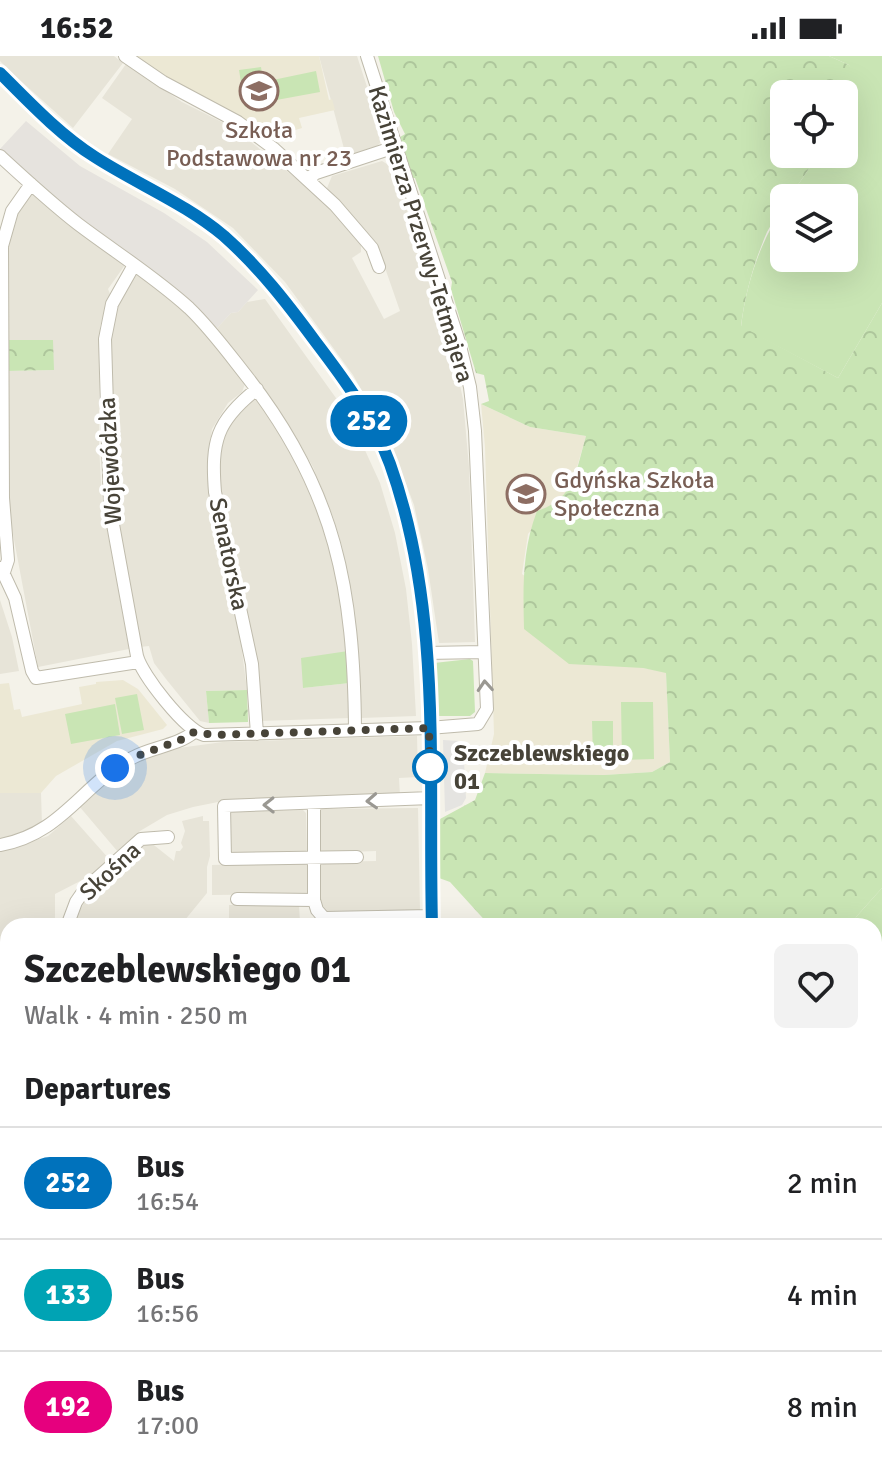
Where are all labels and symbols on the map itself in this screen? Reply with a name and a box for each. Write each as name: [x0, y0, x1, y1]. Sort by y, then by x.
school or university icon: Szkoła Podstawowa nr 23: [238, 70, 280, 112]
street label: Kazimierza Przerwy-Tetmajera: [361, 82, 481, 386]
place label: Szkoła Podstawowa nr 23: [166, 115, 352, 173]
line badge: 252: [323, 395, 415, 447]
street label: Wojewódzka: [92, 397, 128, 525]
place label: Gdyńska Szkoła Społeczna: [554, 465, 715, 523]
school or university icon: Gdyńska Szkoła Społeczna: [505, 473, 547, 515]
street label: Senatorska: [202, 495, 256, 613]
one-way arrow: [477, 679, 494, 692]
place label: Szczeblewskiego 01: [454, 738, 629, 796]
your location: [95, 748, 135, 788]
marker: Szczeblewskiego 01: [413, 750, 447, 784]
one-way arrow: [366, 793, 378, 810]
one-way arrow: [262, 797, 275, 814]
street label: Skośna: [73, 835, 147, 907]

